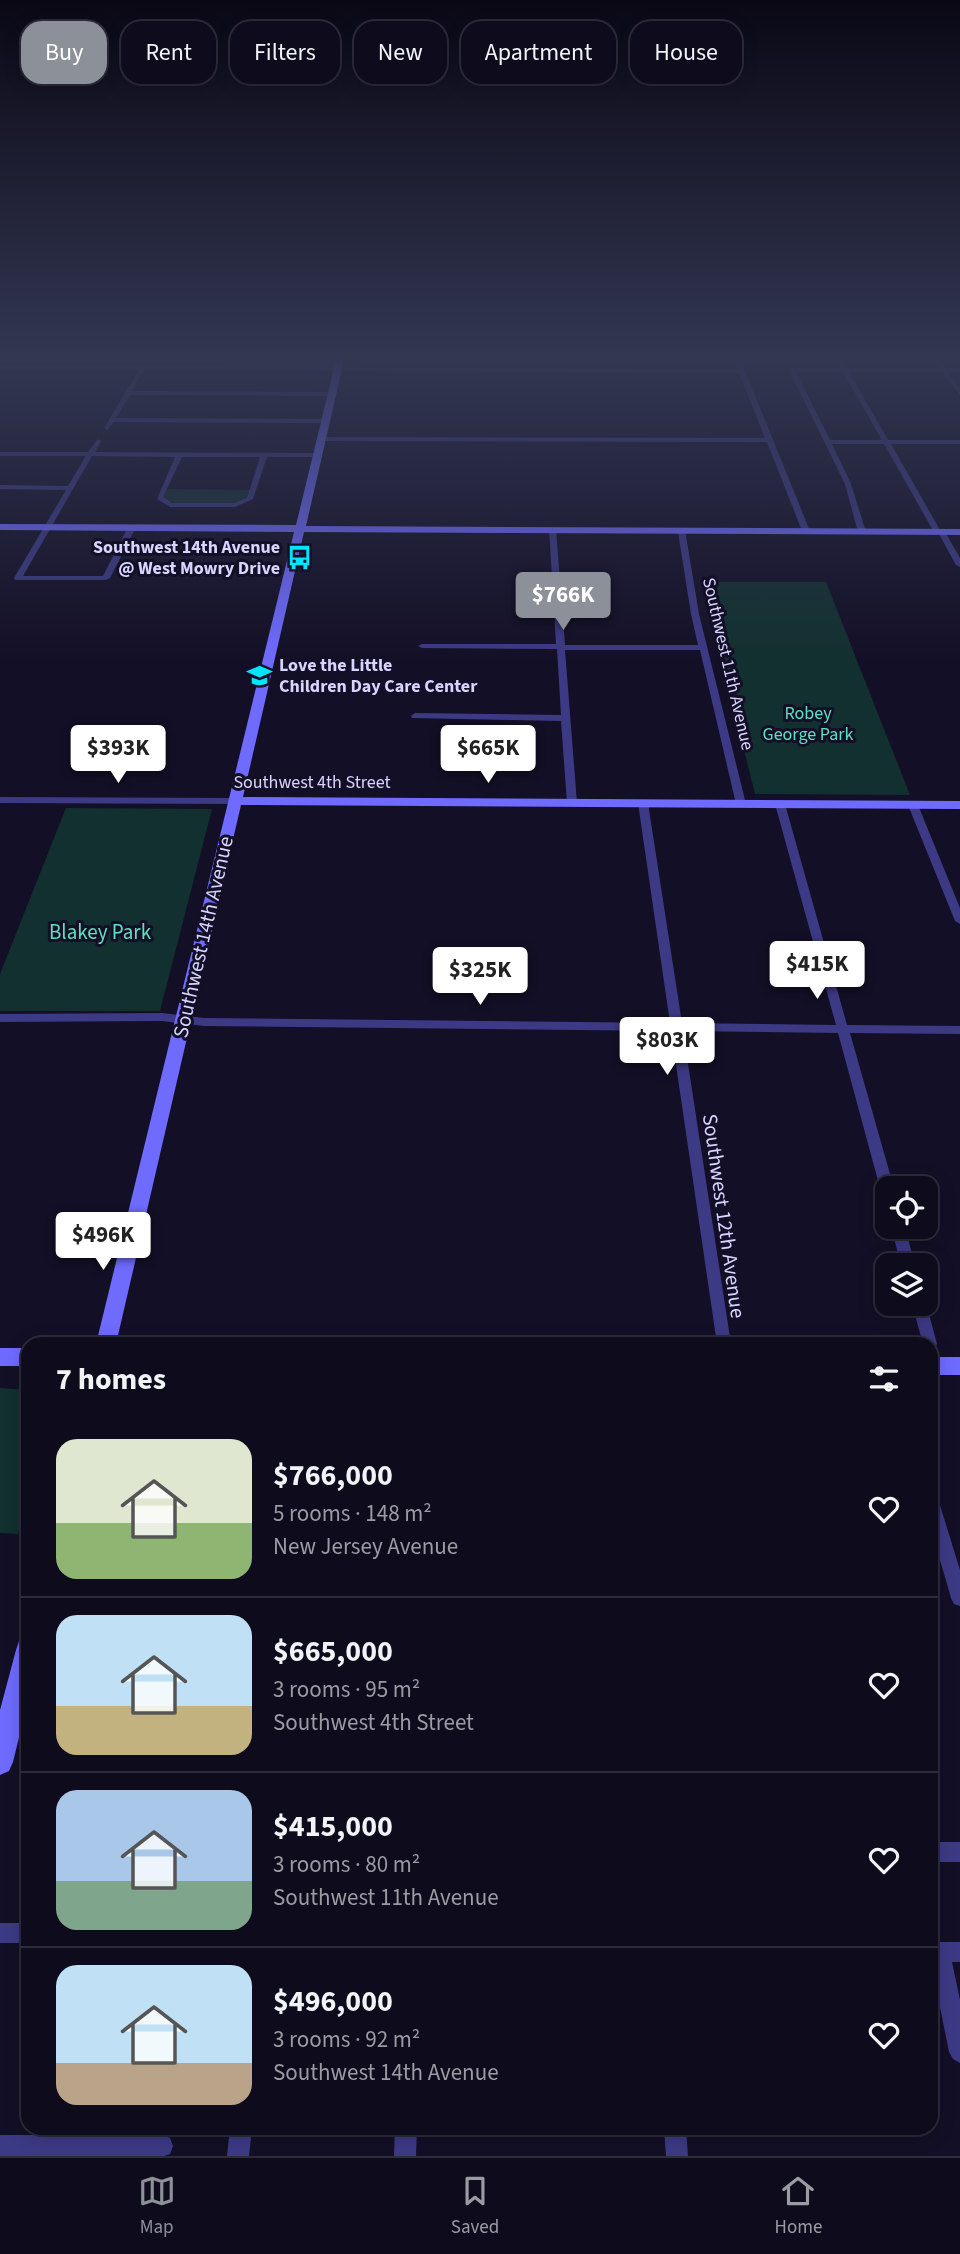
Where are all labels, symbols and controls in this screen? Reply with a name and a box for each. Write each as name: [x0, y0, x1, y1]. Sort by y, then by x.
chip: Buy: [21, 21, 107, 84]
chip: Rent: [121, 21, 216, 84]
chip: Filters: [230, 21, 340, 84]
chip: New: [354, 21, 447, 84]
chip: Apartment: [461, 21, 616, 84]
chip: House: [630, 21, 742, 84]
place label: Southwest 14th Avenue @ West Mowry Drive: [93, 535, 280, 581]
bus stop icon: Southwest 14th Avenue @ West Mowry Drive: [286, 543, 314, 571]
pin: $766K: [514, 572, 612, 632]
street label: Southwest 11th Avenue: [696, 575, 760, 753]
text: $766K: [532, 578, 594, 611]
place label: Love the Little Children Day Care Center: [279, 653, 478, 699]
school or university icon: Love the Little Children Day Care Center: [245, 661, 273, 689]
park label: Robey George Park: [763, 701, 854, 747]
pin: $393K: [69, 726, 167, 785]
pin: $665K: [439, 726, 537, 785]
text: $393K: [87, 731, 149, 764]
text: $665K: [457, 731, 519, 764]
street label: Southwest 4th Street: [233, 770, 391, 795]
street label: Southwest 14th Avenue: [165, 833, 241, 1041]
park label: Blakey Park: [49, 917, 152, 947]
pin: $415K: [768, 942, 866, 1001]
text: $415K: [786, 947, 848, 980]
pin: $325K: [431, 948, 529, 1007]
text: $325K: [449, 953, 511, 986]
pin: $803K: [618, 1018, 716, 1077]
text: $803K: [636, 1023, 698, 1056]
street label: Southwest 12th Avenue: [695, 1112, 753, 1320]
map controls: [875, 1176, 938, 1316]
button: locate: [875, 1176, 938, 1239]
pin: $496K: [54, 1212, 152, 1272]
text: $496K: [72, 1218, 134, 1251]
button: layers: [875, 1253, 938, 1316]
text: 7 homes: [56, 1358, 166, 1401]
icon: filters: [865, 1360, 903, 1398]
text: $766,000: [273, 1454, 393, 1497]
icon: home: [112, 1467, 196, 1551]
icon: heart: [865, 1490, 903, 1528]
text: 5 rooms · 148 m²: [273, 1497, 432, 1530]
text: New Jersey Avenue: [273, 1530, 458, 1563]
text: $665,000: [273, 1630, 393, 1673]
icon: home: [112, 1643, 196, 1727]
icon: heart: [865, 1666, 903, 1704]
text: 3 rooms · 95 m²: [273, 1673, 420, 1706]
text: Southwest 4th Street: [273, 1706, 474, 1739]
text: $415,000: [273, 1805, 393, 1848]
icon: home: [112, 1818, 196, 1902]
icon: heart: [865, 1841, 903, 1879]
text: 3 rooms · 80 m²: [273, 1848, 420, 1881]
text: Southwest 11th Avenue: [273, 1881, 499, 1914]
text: $496,000: [273, 1980, 393, 2023]
icon: home: [112, 1993, 196, 2077]
icon: heart: [865, 2016, 903, 2054]
text: 3 rooms · 92 m²: [273, 2023, 420, 2056]
text: Southwest 14th Avenue: [273, 2056, 499, 2089]
tab: Map: [138, 2172, 176, 2241]
tab: Saved: [451, 2172, 499, 2241]
tab: Home: [775, 2172, 822, 2241]

